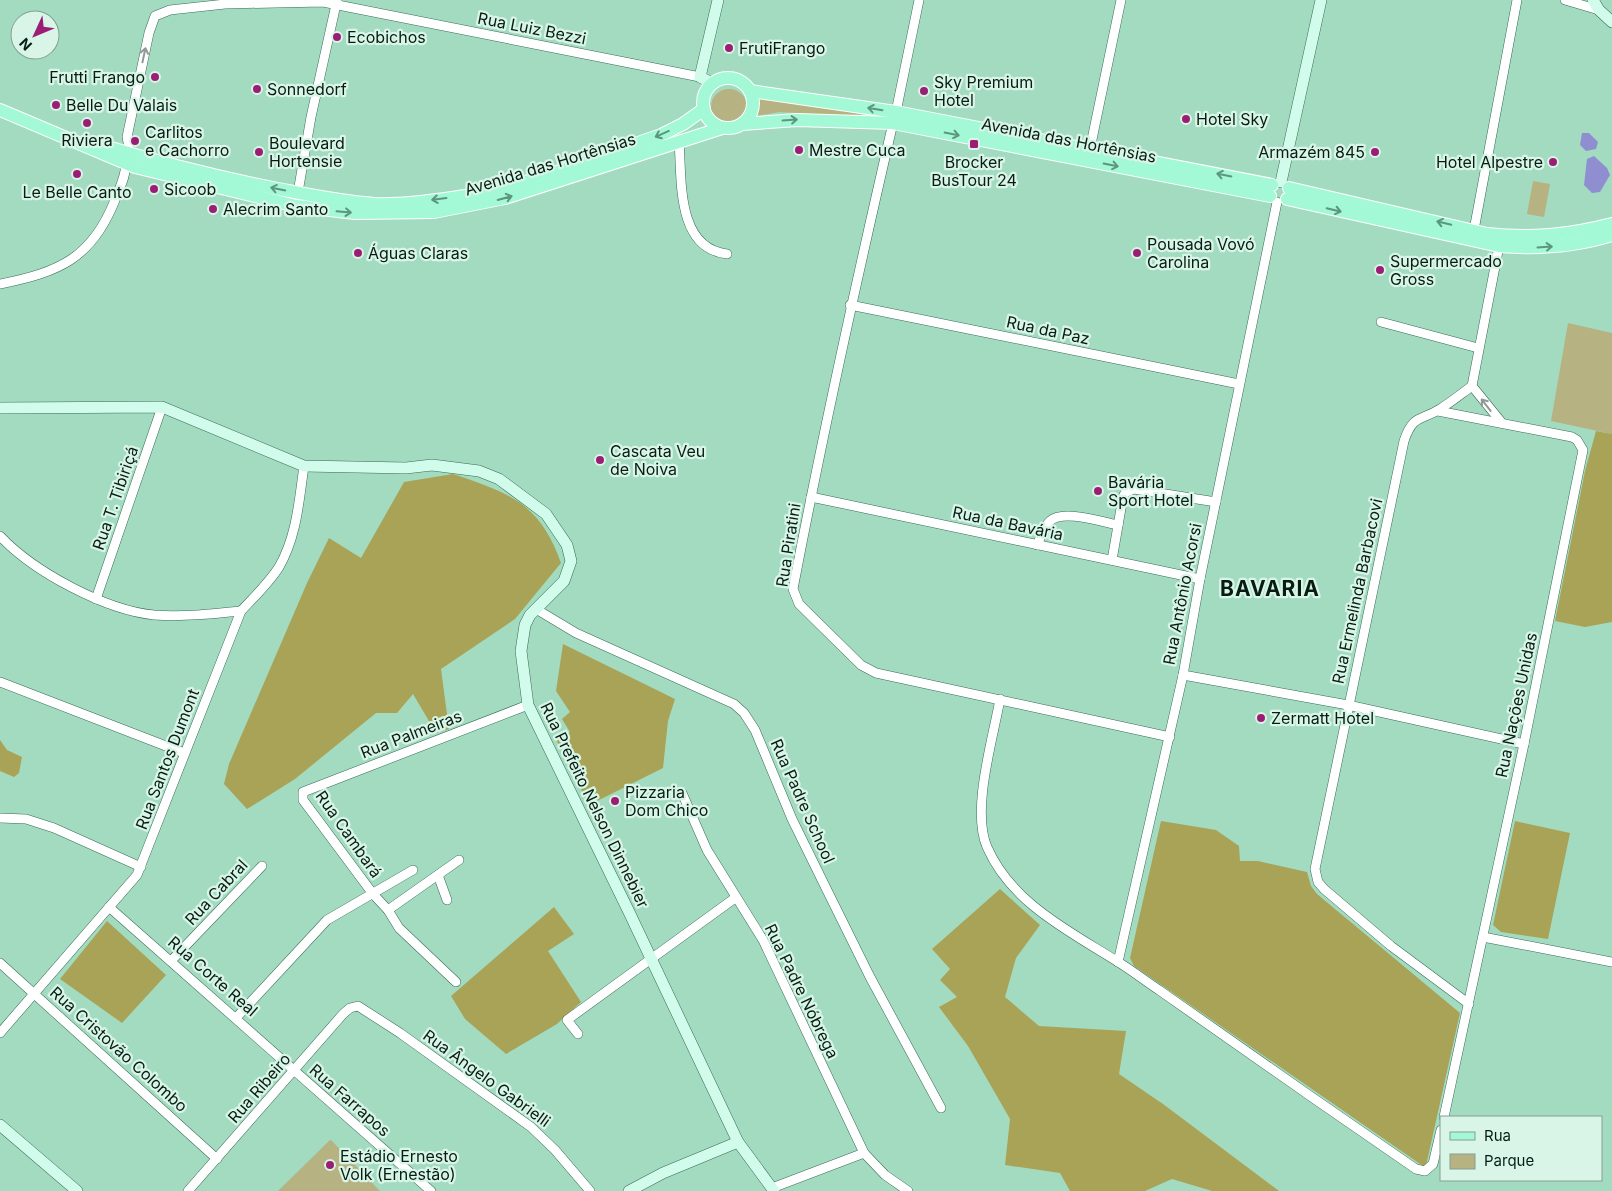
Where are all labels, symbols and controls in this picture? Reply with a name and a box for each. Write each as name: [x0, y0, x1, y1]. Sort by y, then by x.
street label: Rua Luiz Bezzi: [476, 8, 588, 48]
north arrow: [10, 10, 60, 60]
place label: Ecobichos: [347, 27, 426, 47]
marker: Ecobichos: [331, 31, 343, 43]
text: N: [15, 35, 35, 54]
place label: FrutiFrango: [739, 38, 825, 58]
marker: FrutiFrango: [723, 42, 735, 54]
one-way arrow: [140, 47, 149, 63]
place label: Frutti Frango: [49, 67, 145, 87]
marker: Frutti Frango: [149, 71, 161, 83]
place label: Sky Premium Hotel: [934, 72, 1033, 110]
place label: Sonnedorf: [267, 79, 347, 99]
marker: Sonnedorf: [251, 83, 263, 95]
marker: Sky Premium Hotel: [918, 85, 930, 97]
place label: Belle Du Valais: [66, 95, 177, 115]
marker: Belle Du Valais: [50, 99, 62, 111]
one-way arrow: [868, 103, 884, 113]
place label: Hotel Sky: [1196, 109, 1268, 129]
street label: Avenida das Hortênsias: [980, 113, 1158, 167]
marker: Hotel Sky: [1180, 113, 1192, 125]
one-way arrow: [782, 116, 798, 125]
marker: Riviera: [81, 117, 93, 129]
place label: Carlitos e Cachorro: [145, 122, 229, 160]
street label: Avenida das Hortênsias: [462, 128, 638, 200]
place label: Riviera: [61, 130, 113, 150]
one-way arrow: [655, 130, 670, 140]
one-way arrow: [943, 130, 959, 140]
place label: Boulevard Hortensie: [269, 133, 345, 171]
marker: Carlitos e Cachorro: [129, 135, 141, 147]
marker: Brocker BusTour 24: [968, 138, 980, 150]
place label: Mestre Cuca: [809, 140, 905, 160]
place label: Armazém 845: [1258, 142, 1365, 162]
marker: Mestre Cuca: [793, 144, 805, 156]
marker: Boulevard Hortensie: [253, 146, 265, 158]
marker: Armazém 845: [1369, 146, 1381, 158]
place label: Brocker BusTour 24: [931, 152, 1017, 190]
place label: Hotel Alpestre: [1436, 152, 1543, 172]
marker: Hotel Alpestre: [1547, 156, 1559, 168]
one-way arrow: [1103, 161, 1119, 171]
marker: Le Belle Canto: [71, 168, 83, 180]
one-way arrow: [1216, 170, 1232, 180]
place label: Sicoob: [164, 179, 216, 199]
place label: Le Belle Canto: [22, 182, 132, 202]
marker: Sicoob: [148, 183, 160, 195]
one-way arrow: [271, 184, 287, 193]
one-way arrow: [497, 192, 513, 202]
one-way arrow: [432, 194, 448, 204]
place label: Alecrim Santo: [223, 199, 328, 219]
marker: Alecrim Santo: [207, 203, 219, 215]
one-way arrow: [1326, 206, 1342, 215]
one-way arrow: [336, 208, 352, 217]
one-way arrow: [1436, 218, 1452, 227]
place label: Pousada Vovó Carolina: [1147, 234, 1255, 272]
one-way arrow: [1537, 242, 1553, 252]
place label: Águas Claras: [368, 243, 468, 263]
marker: Águas Claras: [352, 247, 364, 259]
marker: Pousada Vovó Carolina: [1131, 247, 1143, 259]
place label: Supermercado Gross: [1390, 251, 1502, 289]
marker: Supermercado Gross: [1374, 264, 1386, 276]
street label: Rua da Paz: [1005, 311, 1091, 349]
one-way arrow: [1481, 399, 1492, 412]
place label: Cascata Veu de Noiva: [610, 441, 705, 479]
street label: Rua T. Tibiriçá: [88, 443, 142, 553]
marker: Cascata Veu de Noiva: [594, 454, 606, 466]
place label: Bavária Sport Hotel: [1108, 472, 1193, 510]
marker: Bavária Sport Hotel: [1092, 485, 1104, 497]
street label: Rua Ermelinda Barbacovi: [1328, 497, 1386, 685]
street label: Rua da Bavária: [951, 501, 1065, 545]
street label: Rua Piratini: [771, 502, 805, 588]
street label: Rua Antônio Acorsi: [1158, 521, 1206, 667]
district label: BAVARIA: [1220, 576, 1320, 601]
street label: Rua Nações Unidas: [1491, 631, 1541, 779]
street label: Rua Santos Dumont: [131, 686, 203, 832]
street label: Rua Prefeito Nelson Dinnebier: [536, 699, 654, 911]
street label: Rua Palmeiras: [357, 705, 465, 763]
place label: Zermatt Hotel: [1271, 708, 1374, 728]
marker: Zermatt Hotel: [1255, 712, 1267, 724]
street label: Rua Padre School: [767, 736, 839, 866]
place label: Pizzaria Dom Chico: [625, 782, 708, 820]
street label: Rua Cambará: [312, 787, 386, 881]
marker: Pizzaria Dom Chico: [609, 795, 621, 807]
street label: Rua Cabral: [181, 855, 251, 929]
street label: Rua Padre Nóbrega: [761, 920, 843, 1062]
street label: Rua Corte Real: [164, 932, 262, 1020]
street label: Rua Cristovão Colombo: [46, 982, 192, 1116]
street label: Rua Ângelo Gabrielli: [419, 1025, 555, 1131]
street label: Rua Ribeiro: [223, 1049, 295, 1127]
street label: Rua Farrapos: [306, 1060, 394, 1140]
legend: [1440, 1116, 1602, 1181]
text: Rua: [1484, 1126, 1511, 1145]
place label: Estádio Ernesto Volk (Ernestão): [340, 1146, 458, 1184]
text: Parque: [1484, 1151, 1534, 1170]
marker: Estádio Ernesto Volk (Ernestão): [324, 1159, 336, 1171]

